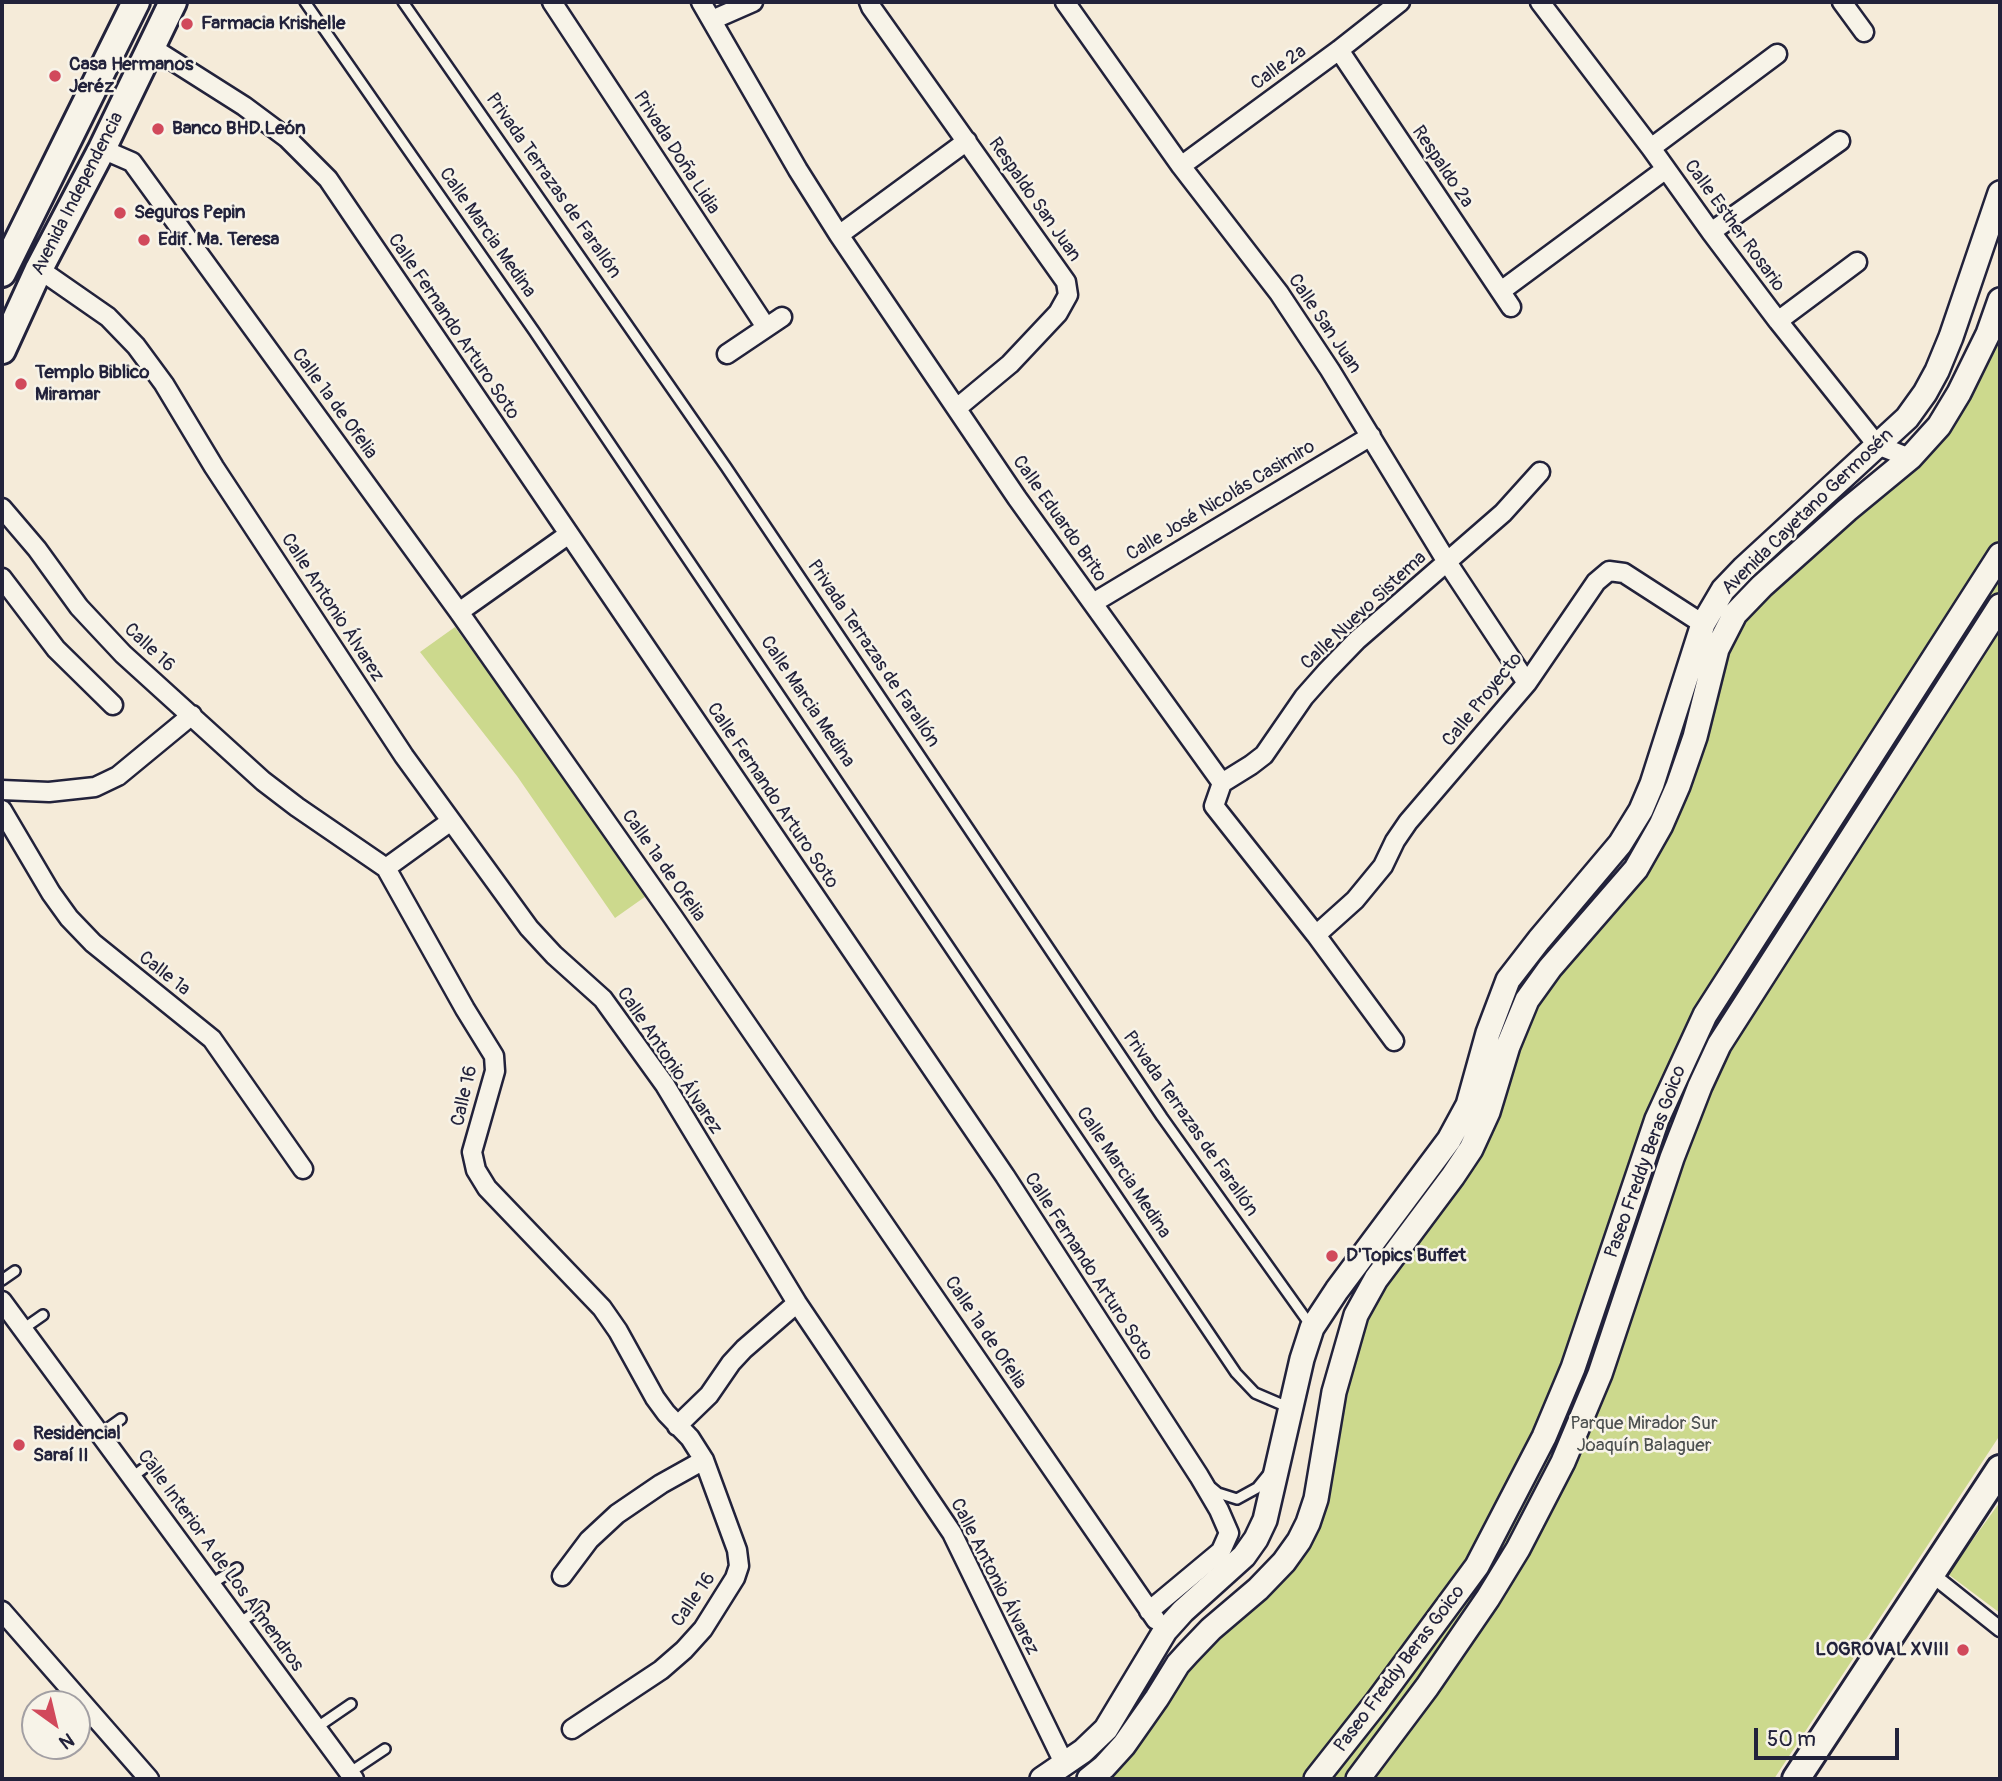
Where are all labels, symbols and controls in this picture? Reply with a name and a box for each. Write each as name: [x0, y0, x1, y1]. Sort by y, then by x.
place label: Farmacia Krishelle: [201, 13, 345, 35]
marker: Farmacia Krishelle: [179, 16, 195, 32]
street label: Calle 2a: [1247, 40, 1311, 96]
place label: Casa Hermanos Jeréz: [69, 54, 193, 98]
marker: Casa Hermanos Jeréz: [47, 68, 63, 84]
street label: Privada Doña Lidia: [628, 87, 724, 219]
street label: Privada Terrazas de Farallón: [480, 89, 626, 283]
street label: Avenida Independencia: [27, 109, 129, 279]
place label: Banco BHD León: [172, 118, 306, 140]
marker: Banco BHD León: [150, 121, 166, 137]
street label: Respaldo 2a: [1406, 122, 1478, 212]
street label: Respaldo San Juan: [983, 134, 1085, 266]
street label: Calle Esther Rosario: [1679, 156, 1789, 296]
street label: Calle Marcia Medina: [434, 164, 540, 302]
place label: Seguros Pepin: [134, 202, 246, 224]
marker: Seguros Pepin: [112, 205, 128, 221]
place label: Edif. Ma. Teresa: [158, 229, 279, 251]
street label: Calle Fernando Arturo Soto: [382, 230, 524, 424]
marker: Edif. Ma. Teresa: [136, 232, 152, 248]
street label: Calle San Juan: [1282, 270, 1366, 378]
street label: Calle 1a de Ofelia: [286, 344, 382, 464]
place label: Templo Biblico Miramar: [35, 362, 149, 406]
marker: Templo Biblico Miramar: [13, 376, 29, 392]
street label: Avenida Cayetano Germosén: [1718, 424, 1898, 600]
street label: Calle José Nicolás Casimiro: [1123, 436, 1319, 566]
street label: Calle Eduardo Brito: [1007, 451, 1111, 587]
street label: Calle Antonio Álvarez: [275, 529, 389, 687]
street label: Calle Nuevo Sistema: [1297, 547, 1431, 675]
street label: Privada Terrazas de Farallón: [802, 556, 944, 752]
street label: Calle 16: [119, 619, 179, 677]
street label: Calle Marcia Medina: [755, 632, 859, 772]
street label: Calle Proyecto: [1438, 648, 1528, 752]
street label: Calle Fernando Arturo Soto: [701, 699, 843, 893]
street label: Calle 1a de Ofelia: [616, 806, 710, 926]
street label: Calle 1a: [134, 947, 194, 1001]
street label: Calle Antonio Álvarez: [611, 983, 727, 1139]
street label: Privada Terrazas de Farallón: [1117, 1027, 1263, 1221]
street label: Calle 16: [447, 1063, 483, 1129]
street label: Paseo Freddy Beras Goico: [1601, 1063, 1691, 1261]
street label: Calle Marcia Medina: [1071, 1103, 1175, 1243]
street label: Calle Fernando Arturo Soto: [1019, 1169, 1157, 1365]
place label: D'Topics Buffet: [1346, 1245, 1466, 1267]
marker: D'Topics Buffet: [1324, 1248, 1340, 1264]
street label: Calle 1a de Ofelia: [939, 1272, 1031, 1394]
park label: Parque Mirador Sur Joaquín Balaguer: [1570, 1413, 1718, 1457]
place label: Residencial Saraí II: [33, 1423, 121, 1467]
marker: Residencial Saraí II: [11, 1437, 27, 1453]
street label: Calle Interior A de Los Almendros: [132, 1446, 308, 1676]
street label: Calle Antonio Álvarez: [945, 1495, 1043, 1659]
street label: Calle 16: [667, 1568, 721, 1632]
street label: Paseo Freddy Beras Goico: [1330, 1581, 1470, 1757]
place label: LOGROVAL XVIII: [1815, 1639, 1949, 1661]
marker: LOGROVAL XVIII: [1955, 1642, 1971, 1658]
north arrow: [21, 1690, 91, 1760]
scale bar: [1757, 1714, 1902, 1758]
text: 50 m: [1767, 1726, 1816, 1753]
text: N: [55, 1727, 79, 1754]

